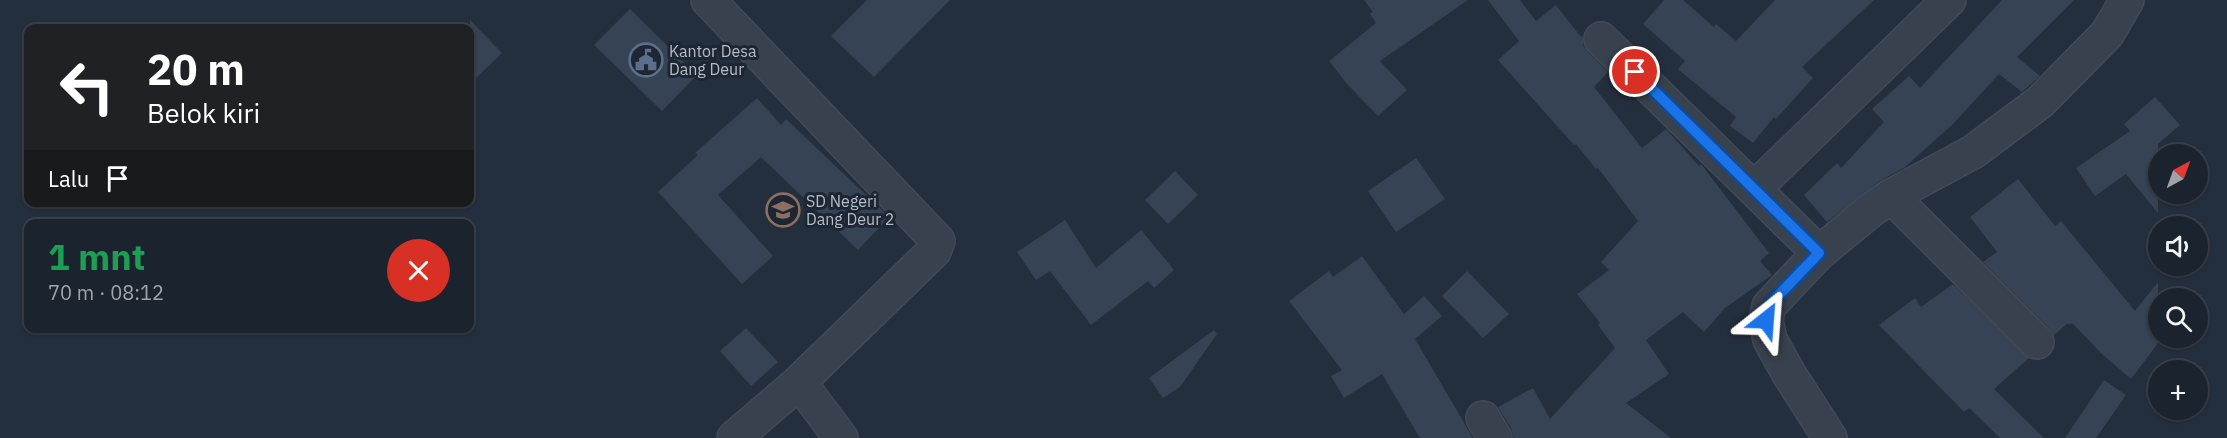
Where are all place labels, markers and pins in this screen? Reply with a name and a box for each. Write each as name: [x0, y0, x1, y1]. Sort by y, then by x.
place label: Kantor Desa Dang Deur: [669, 41, 757, 79]
public building icon: Kantor Desa Dang Deur: [628, 42, 664, 78]
pin: [1609, 46, 1660, 97]
place label: SD Negeri Dang Deur 2: [806, 191, 894, 229]
school or university icon: SD Negeri Dang Deur 2: [765, 192, 801, 228]

